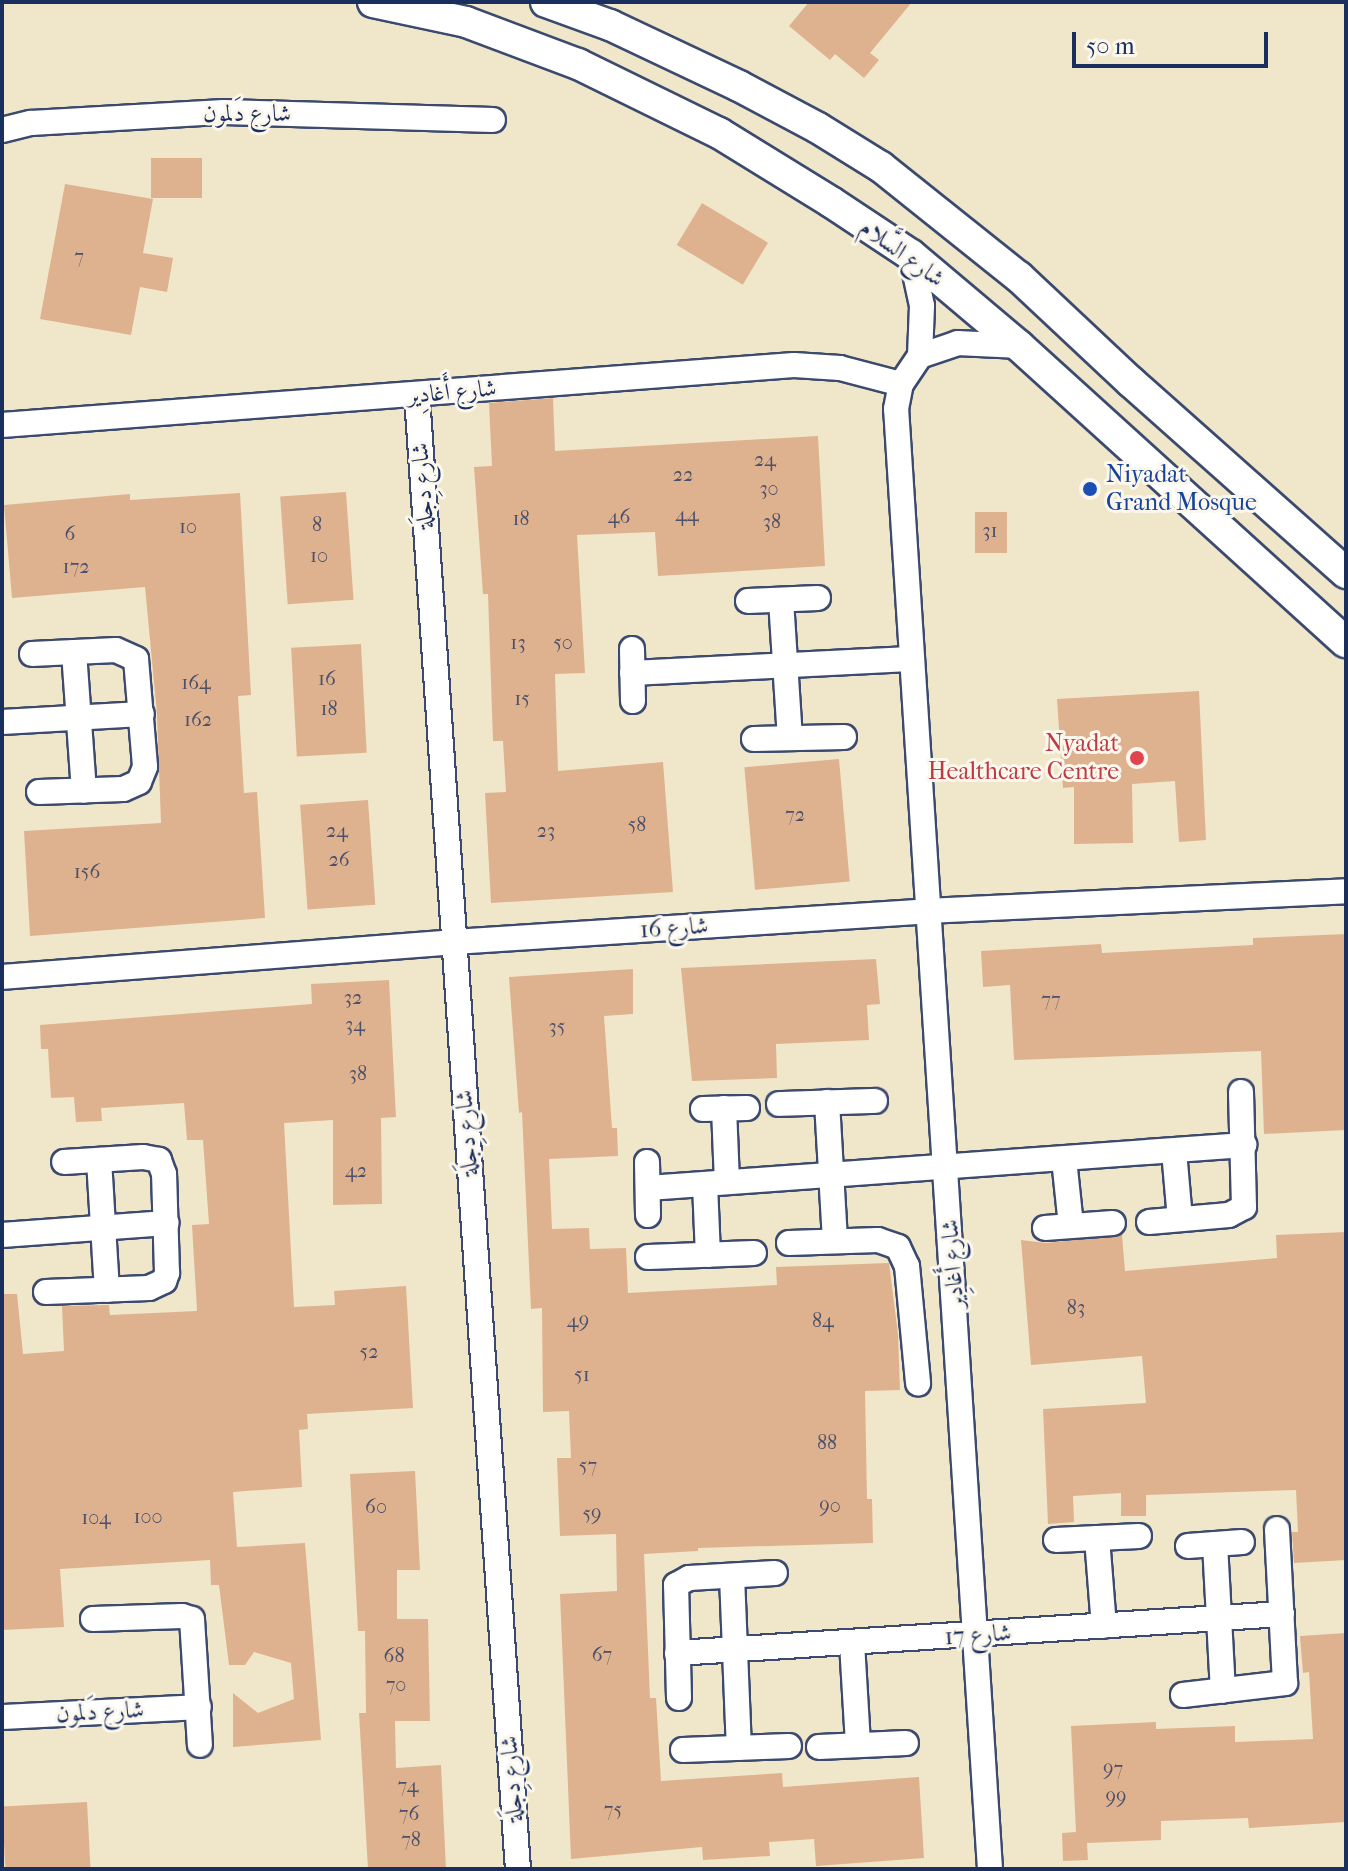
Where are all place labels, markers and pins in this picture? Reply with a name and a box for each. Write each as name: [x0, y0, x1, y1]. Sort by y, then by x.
place label: Niyadat Grand Mosque: [1106, 461, 1257, 517]
marker: Niyadat Grand Mosque: [1081, 480, 1099, 498]
place label: Nyadat Healthcare Centre: [928, 730, 1119, 786]
marker: Nyadat Healthcare Centre: [1126, 747, 1148, 769]

